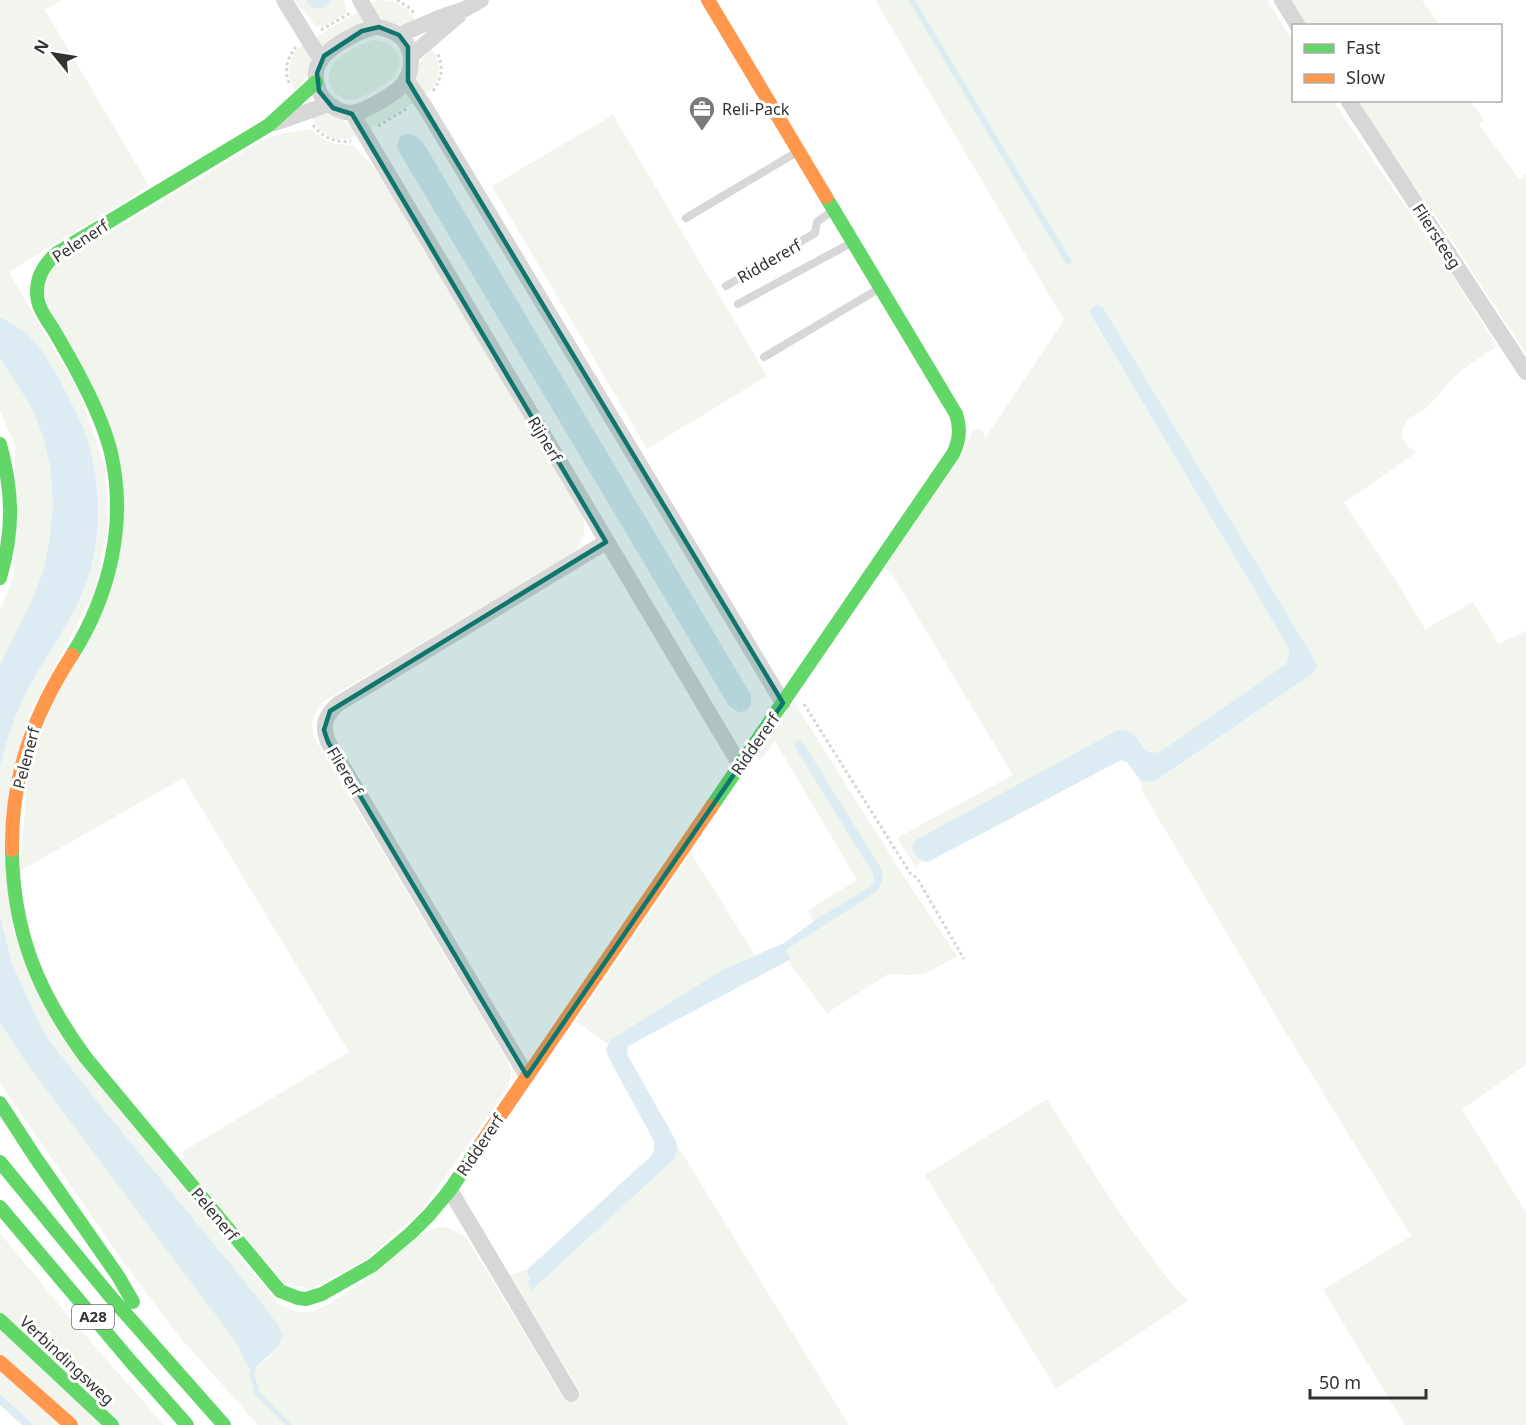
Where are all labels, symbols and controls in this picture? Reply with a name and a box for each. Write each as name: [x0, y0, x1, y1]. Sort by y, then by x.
north arrow: [24, 24, 84, 84]
legend: [1292, 24, 1502, 102]
text: N: [28, 35, 54, 58]
text: Fast: [1346, 35, 1381, 59]
text: Slow: [1346, 65, 1385, 89]
office icon: Reli-Pack: [687, 94, 717, 132]
place label: Reli-Pack: [722, 98, 790, 120]
street label: Fliersteeg: [1408, 199, 1466, 273]
street label: Pelenerf: [48, 214, 114, 267]
street label: Riddererf: [733, 233, 806, 288]
street label: Rijnerf: [523, 412, 568, 467]
street label: Riddererf: [726, 708, 785, 779]
street label: Pelenerf: [7, 723, 45, 791]
street label: Fliererf: [322, 743, 369, 801]
street label: Riddererf: [451, 1109, 510, 1180]
street label: Pelenerf: [186, 1183, 245, 1246]
road number: A28: [72, 1305, 114, 1329]
street label: Verbindingsweg: [15, 1310, 119, 1410]
scale bar: [1310, 1362, 1426, 1400]
text: 50 m: [1319, 1370, 1361, 1394]

